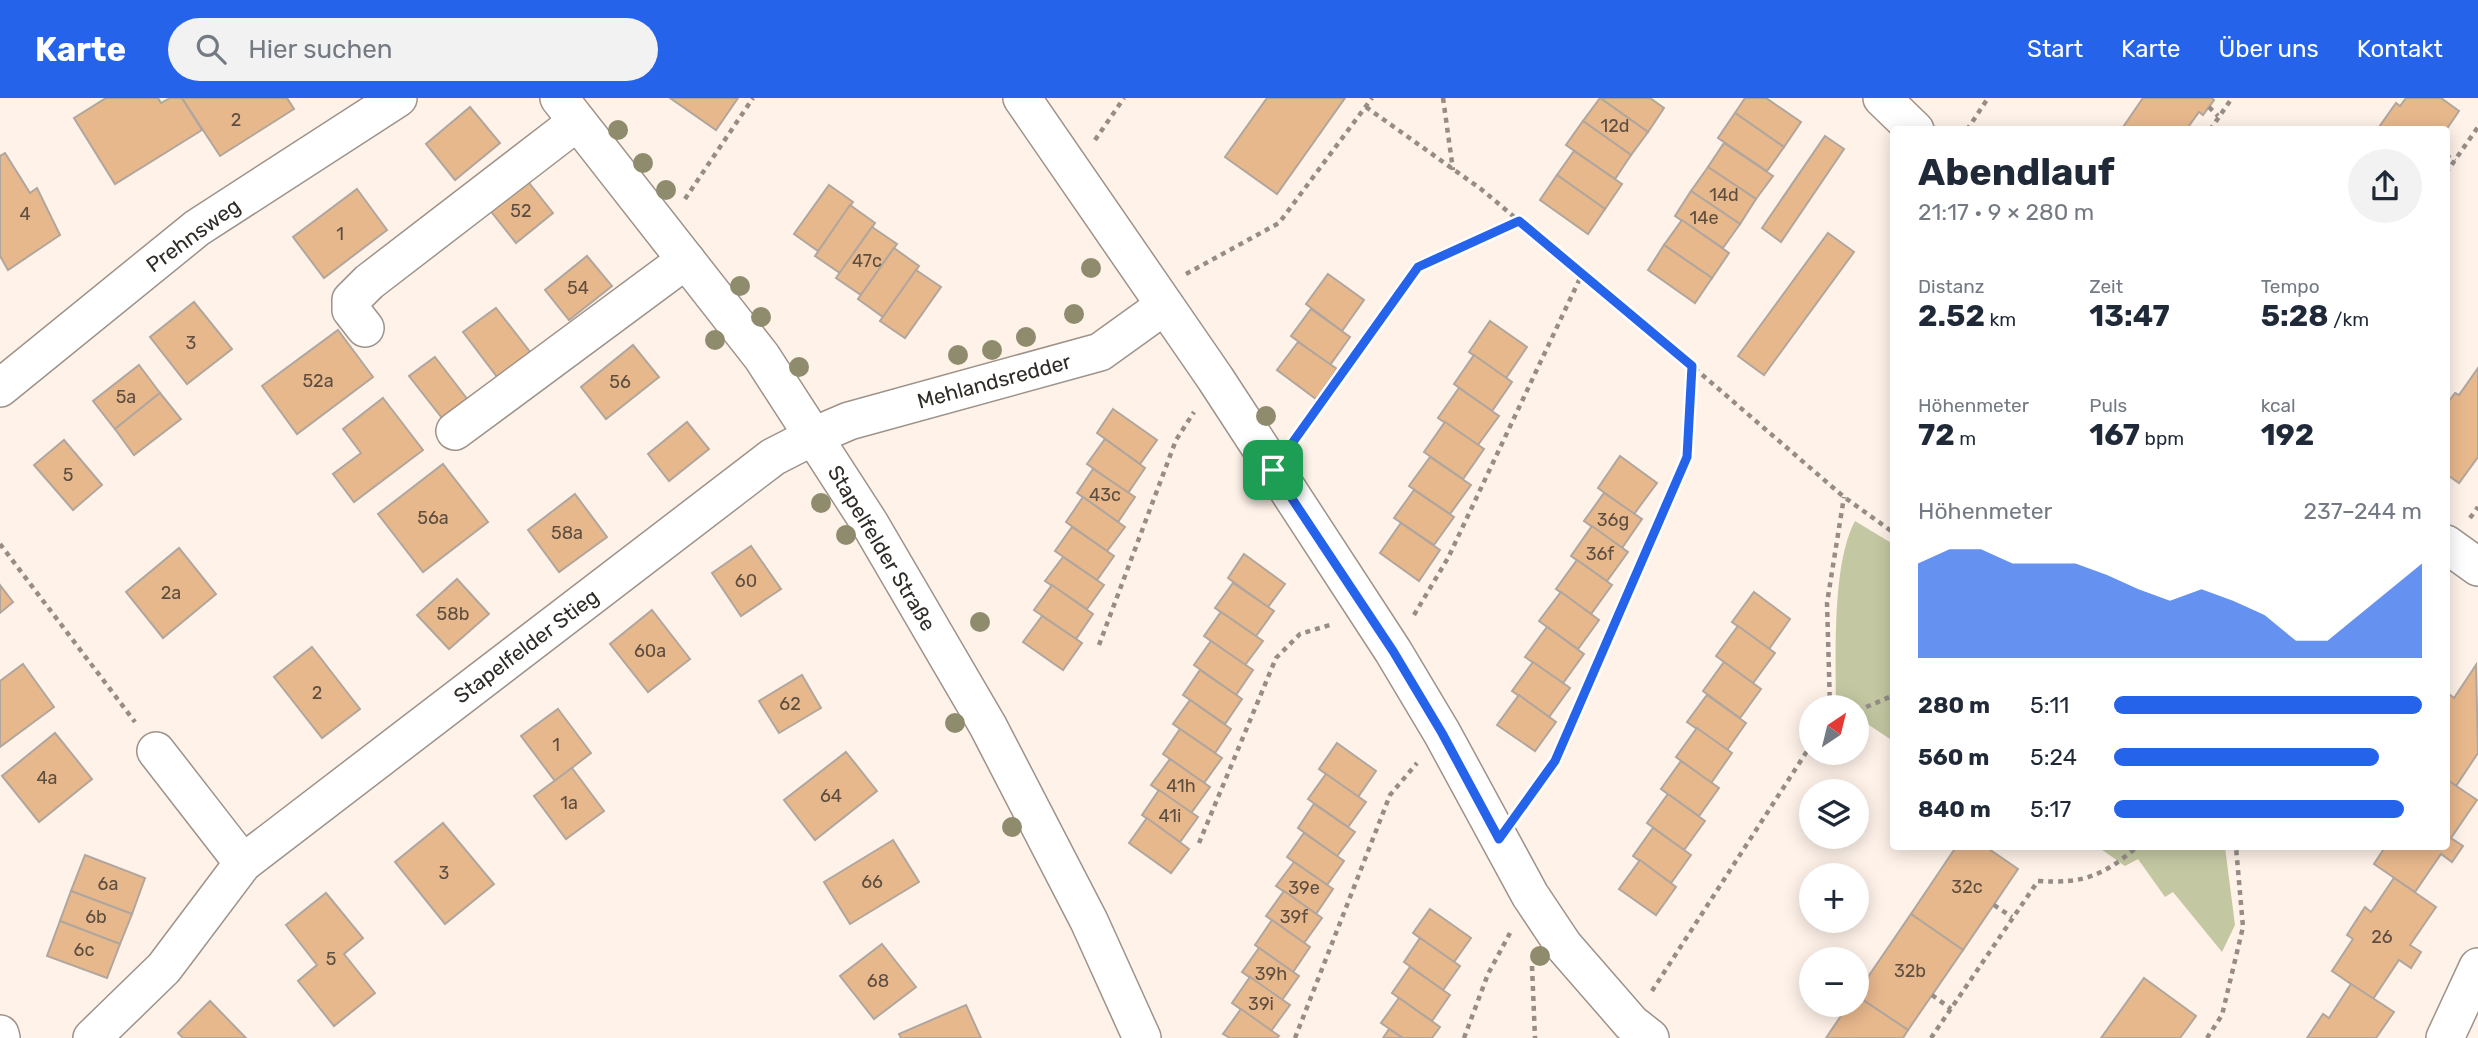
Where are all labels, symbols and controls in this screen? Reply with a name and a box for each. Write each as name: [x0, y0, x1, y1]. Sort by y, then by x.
search box: [168, 18, 658, 81]
text: Karte: [35, 30, 126, 69]
icon: search: [192, 30, 230, 68]
text: Hier suchen: [248, 34, 393, 65]
text: Start: [2027, 35, 2083, 63]
text: Karte: [2121, 35, 2181, 63]
text: Über uns: [2219, 35, 2319, 63]
text: Kontakt: [2357, 35, 2443, 63]
house number: 2: [231, 109, 241, 131]
house number: 12d: [1601, 115, 1629, 137]
text: Abendlauf: [1918, 149, 2115, 195]
button: share: [2348, 149, 2422, 223]
house number: 14d: [1709, 184, 1739, 206]
street label: Prehnsweg: [141, 193, 245, 277]
text: 21:17 · 9 × 280 m: [1918, 198, 2094, 226]
house number: 52: [510, 200, 532, 222]
house number: 4: [19, 203, 31, 225]
house number: 14e: [1690, 207, 1718, 229]
house number: 1: [336, 223, 344, 245]
house number: 47c: [852, 250, 882, 272]
text: Distanz: [1918, 275, 1984, 298]
text: Zeit: [2089, 275, 2123, 298]
text: Tempo: [2261, 275, 2320, 298]
house number: 54: [567, 277, 589, 299]
text: 2.52: [1918, 298, 1985, 334]
text: 13:47: [2089, 298, 2170, 334]
text: 5:28: [2261, 298, 2329, 334]
text: km: [1985, 308, 2016, 331]
text: /km: [2329, 308, 2369, 331]
house number: 3: [186, 332, 196, 354]
street label: Mehlandsredder: [914, 348, 1074, 414]
house number: 52a: [302, 370, 334, 392]
house number: 56: [609, 371, 631, 393]
house number: 5a: [116, 386, 136, 408]
text: Höhenmeter: [1918, 394, 2029, 417]
text: Puls: [2089, 394, 2127, 417]
text: kcal: [2261, 394, 2296, 417]
text: 72: [1918, 417, 1955, 453]
text: 167: [2089, 417, 2140, 453]
text: 192: [2261, 417, 2314, 453]
text: m: [1955, 427, 1976, 450]
text: bpm: [2140, 427, 2184, 450]
pin: [1243, 440, 1303, 500]
icon: arrive: [1254, 451, 1292, 489]
street label: Stapelfelder Straße: [823, 461, 941, 635]
house number: 5: [63, 464, 73, 486]
house number: 43c: [1089, 484, 1121, 506]
text: Höhenmeter: [1918, 497, 2052, 525]
text: 237–244 m: [2303, 497, 2422, 525]
house number: 56a: [417, 507, 449, 529]
house number: 36g: [1597, 509, 1629, 531]
house number: 58a: [551, 522, 583, 544]
house number: 36f: [1586, 543, 1614, 565]
house number: 60: [735, 570, 757, 592]
house number: 2a: [161, 582, 181, 604]
street label: Stapelfelder Stieg: [449, 583, 603, 709]
house number: 58b: [437, 603, 469, 625]
house number: 60a: [634, 640, 666, 662]
house number: 2: [312, 682, 322, 704]
text: 280 m: [1918, 691, 1990, 719]
text: 5:11: [2030, 691, 2069, 719]
house number: 62: [779, 693, 801, 715]
north arrow: [1799, 695, 1869, 765]
map controls: [1799, 695, 1869, 1017]
house number: 1: [552, 734, 560, 756]
text: 560 m: [1918, 743, 1989, 771]
text: 5:24: [2030, 743, 2077, 771]
house number: 4a: [36, 767, 58, 789]
house number: 41h: [1166, 775, 1196, 797]
button: layers: [1799, 779, 1869, 849]
house number: 64: [820, 785, 842, 807]
house number: 1a: [560, 792, 578, 814]
text: 840 m: [1918, 795, 1991, 823]
text: 5:17: [2030, 795, 2071, 823]
house number: 41i: [1159, 805, 1181, 827]
house number: 3: [439, 862, 449, 884]
button: +: [1799, 863, 1869, 933]
house number: 66: [861, 871, 883, 893]
house number: 6a: [98, 873, 118, 895]
house number: 32c: [1951, 876, 1983, 898]
house number: 39e: [1288, 877, 1320, 899]
house number: 6b: [85, 906, 107, 928]
house number: 39f: [1280, 906, 1308, 928]
house number: 26: [2371, 926, 2393, 948]
house number: 6c: [74, 939, 94, 961]
button: −: [1799, 947, 1869, 1017]
house number: 5: [326, 948, 336, 970]
house number: 32b: [1894, 960, 1926, 982]
house number: 39h: [1255, 963, 1287, 985]
house number: 68: [867, 970, 889, 992]
house number: 39i: [1248, 993, 1274, 1015]

